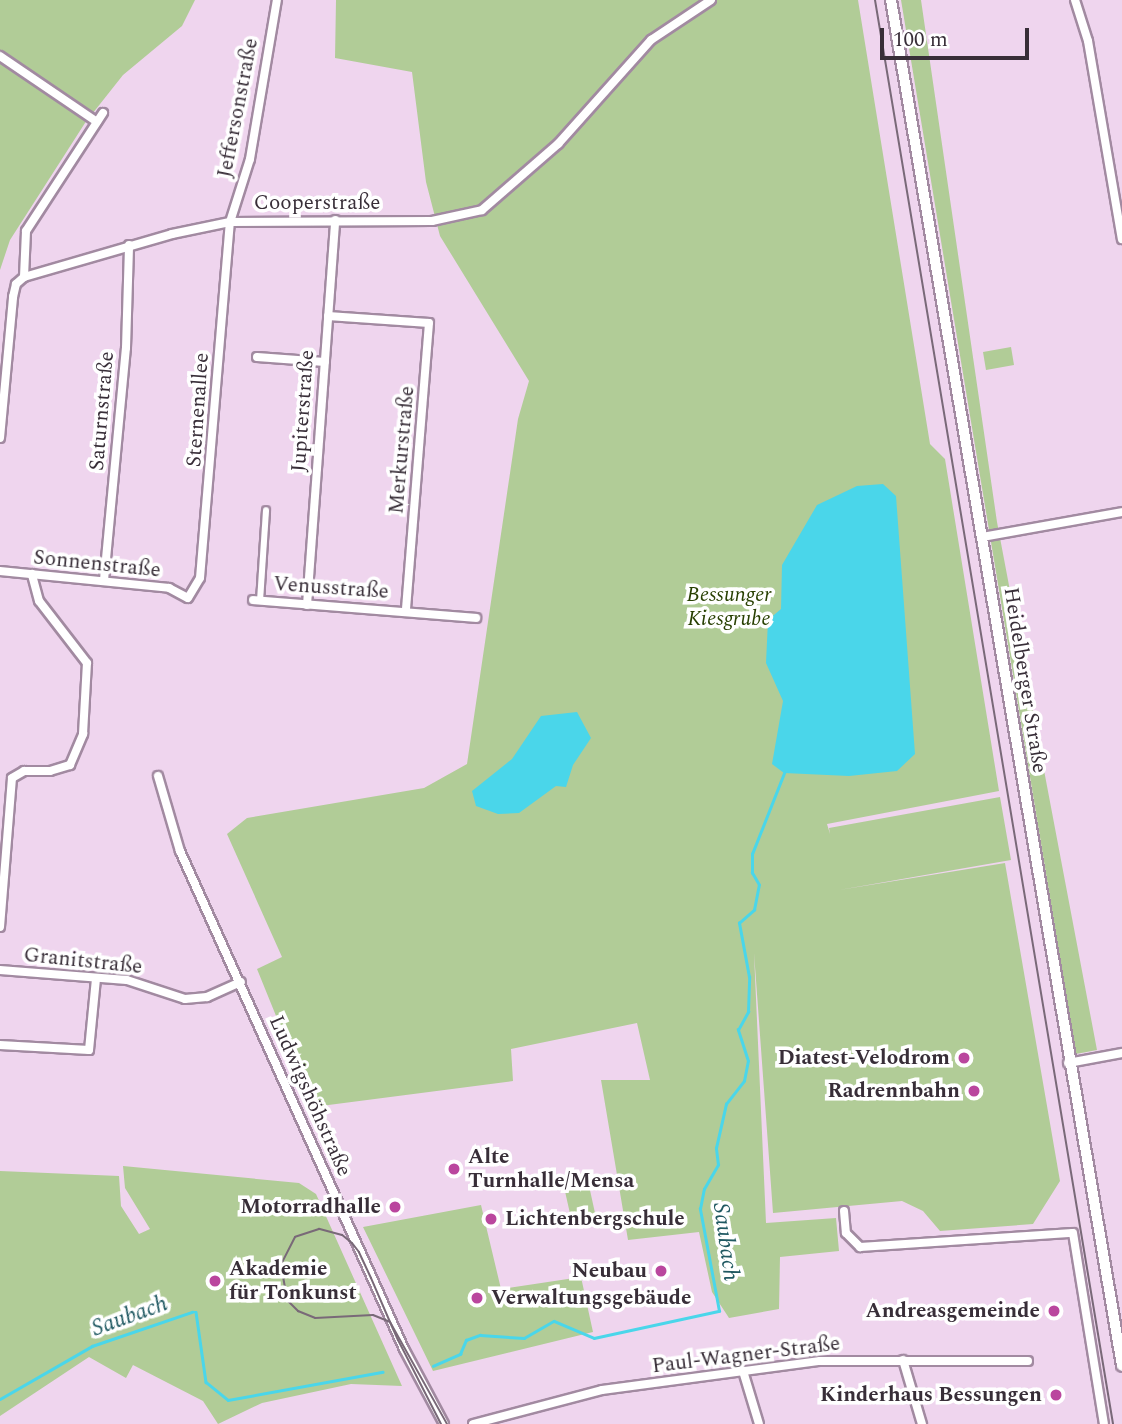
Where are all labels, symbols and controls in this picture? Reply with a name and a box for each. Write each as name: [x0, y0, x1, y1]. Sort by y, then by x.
scale bar: [884, 14, 1033, 58]
text: 100 m: [893, 24, 948, 56]
street label: Jeffersonstraße: [212, 36, 264, 180]
street label: Cooperstraße: [254, 190, 380, 216]
street label: Jupiterstraße: [286, 349, 320, 473]
street label: Saturnstraße: [84, 350, 120, 472]
street label: Sternenallee: [181, 352, 215, 468]
street label: Merkurstraße: [384, 385, 420, 515]
street label: Sonnenstraße: [32, 545, 162, 583]
street label: Venusstraße: [272, 571, 390, 605]
park label: Bessunger Kiesgrube: [687, 582, 771, 632]
street label: Heidelberger Straße: [998, 585, 1052, 775]
street label: Granitstraße: [22, 942, 144, 980]
street label: Ludwigshöhstraße: [263, 1012, 357, 1180]
place label: Diatest-Velodrom: [778, 1045, 950, 1071]
marker: Diatest-Velodrom: [956, 1050, 972, 1066]
place label: Radrennbahn: [828, 1078, 960, 1104]
marker: Radrennbahn: [966, 1083, 982, 1099]
place label: Alte Turnhalle/Mensa: [468, 1144, 634, 1194]
marker: Alte Turnhalle/Mensa: [446, 1161, 462, 1177]
place label: Motorradhalle: [240, 1194, 381, 1220]
marker: Motorradhalle: [387, 1199, 403, 1215]
water label: Saubach: [706, 1201, 744, 1283]
place label: Lichtenbergschule: [505, 1206, 685, 1232]
marker: Lichtenbergschule: [483, 1211, 499, 1227]
place label: Akademie für Tonkunst: [229, 1256, 357, 1306]
place label: Neubau: [572, 1258, 647, 1284]
marker: Neubau: [653, 1263, 669, 1279]
marker: Akademie für Tonkunst: [207, 1273, 223, 1289]
place label: Verwaltungsgebäude: [491, 1285, 691, 1311]
marker: Verwaltungsgebäude: [469, 1290, 485, 1306]
water label: Saubach: [88, 1291, 172, 1343]
place label: Andreasgemeinde: [866, 1298, 1040, 1324]
marker: Andreasgemeinde: [1046, 1303, 1062, 1319]
street label: Paul-Wagner-Straße: [651, 1331, 841, 1379]
place label: Kinderhaus Bessungen: [820, 1382, 1042, 1408]
marker: Kinderhaus Bessungen: [1048, 1387, 1064, 1403]

